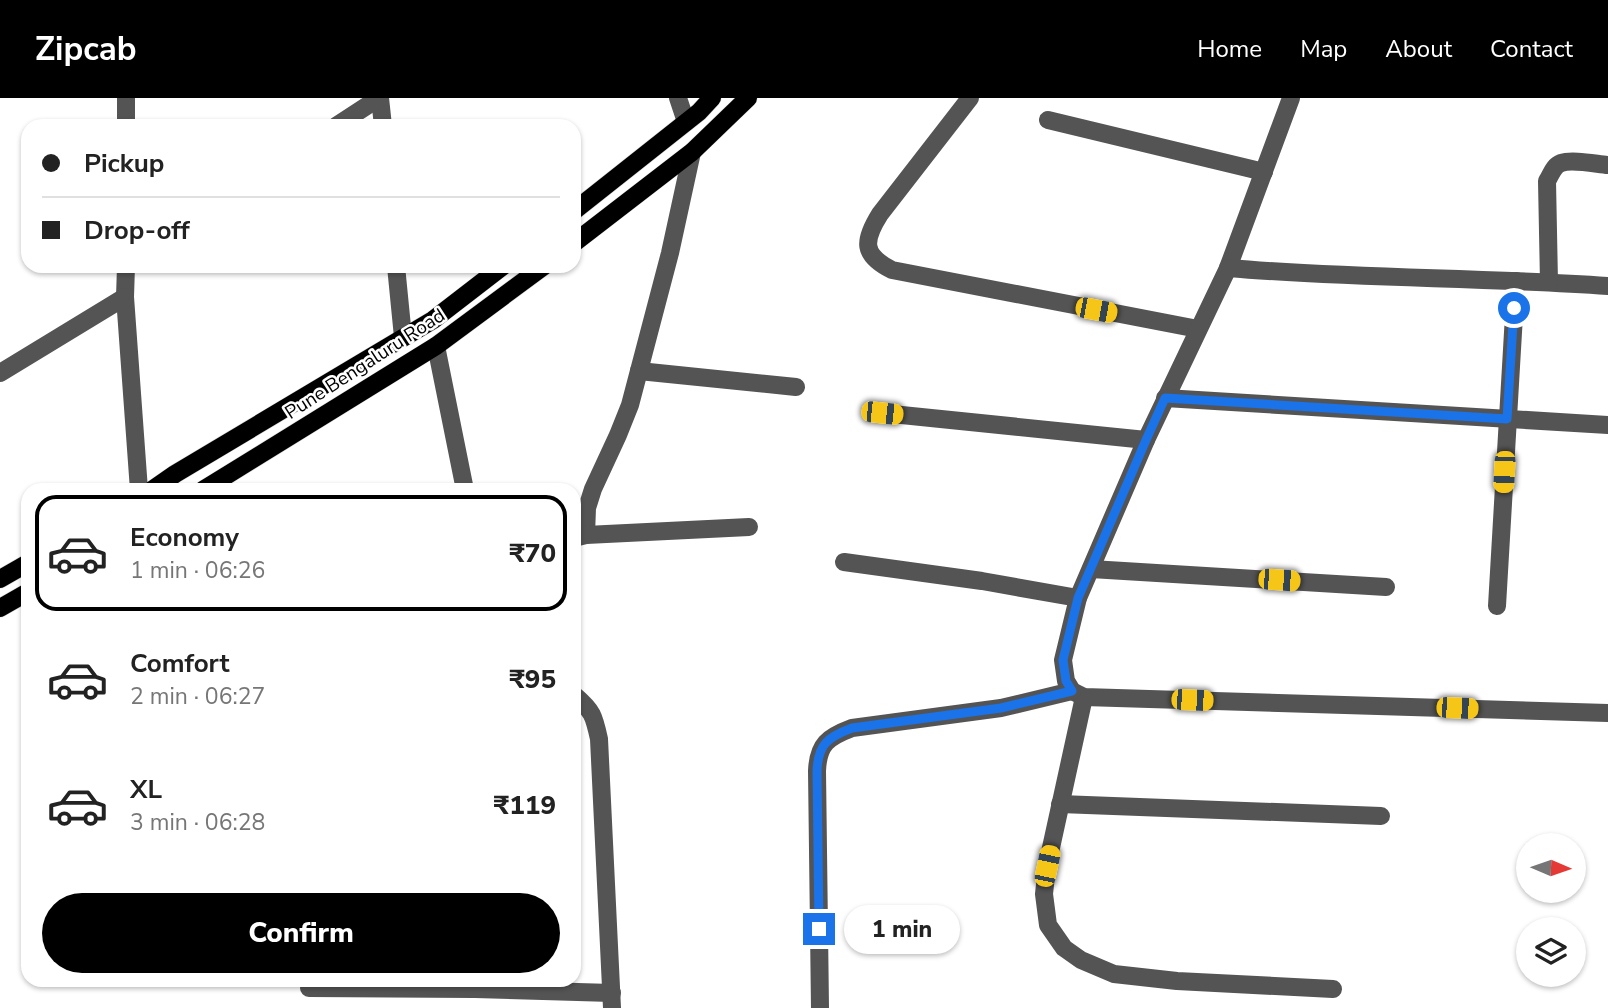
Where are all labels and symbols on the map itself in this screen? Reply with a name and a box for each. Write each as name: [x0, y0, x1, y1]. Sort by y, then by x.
route start: [1498, 292, 1530, 324]
car: [1074, 296, 1119, 324]
street label: Pune Bengaluru Road: [280, 302, 450, 426]
car: [861, 400, 904, 426]
car: [1493, 450, 1516, 494]
car: [1258, 568, 1301, 592]
car: [1171, 689, 1214, 711]
car: [1436, 697, 1479, 719]
north arrow: [1516, 833, 1586, 903]
car: [1033, 843, 1062, 889]
callout: 1 min: [844, 904, 959, 954]
route end: [803, 913, 835, 945]

